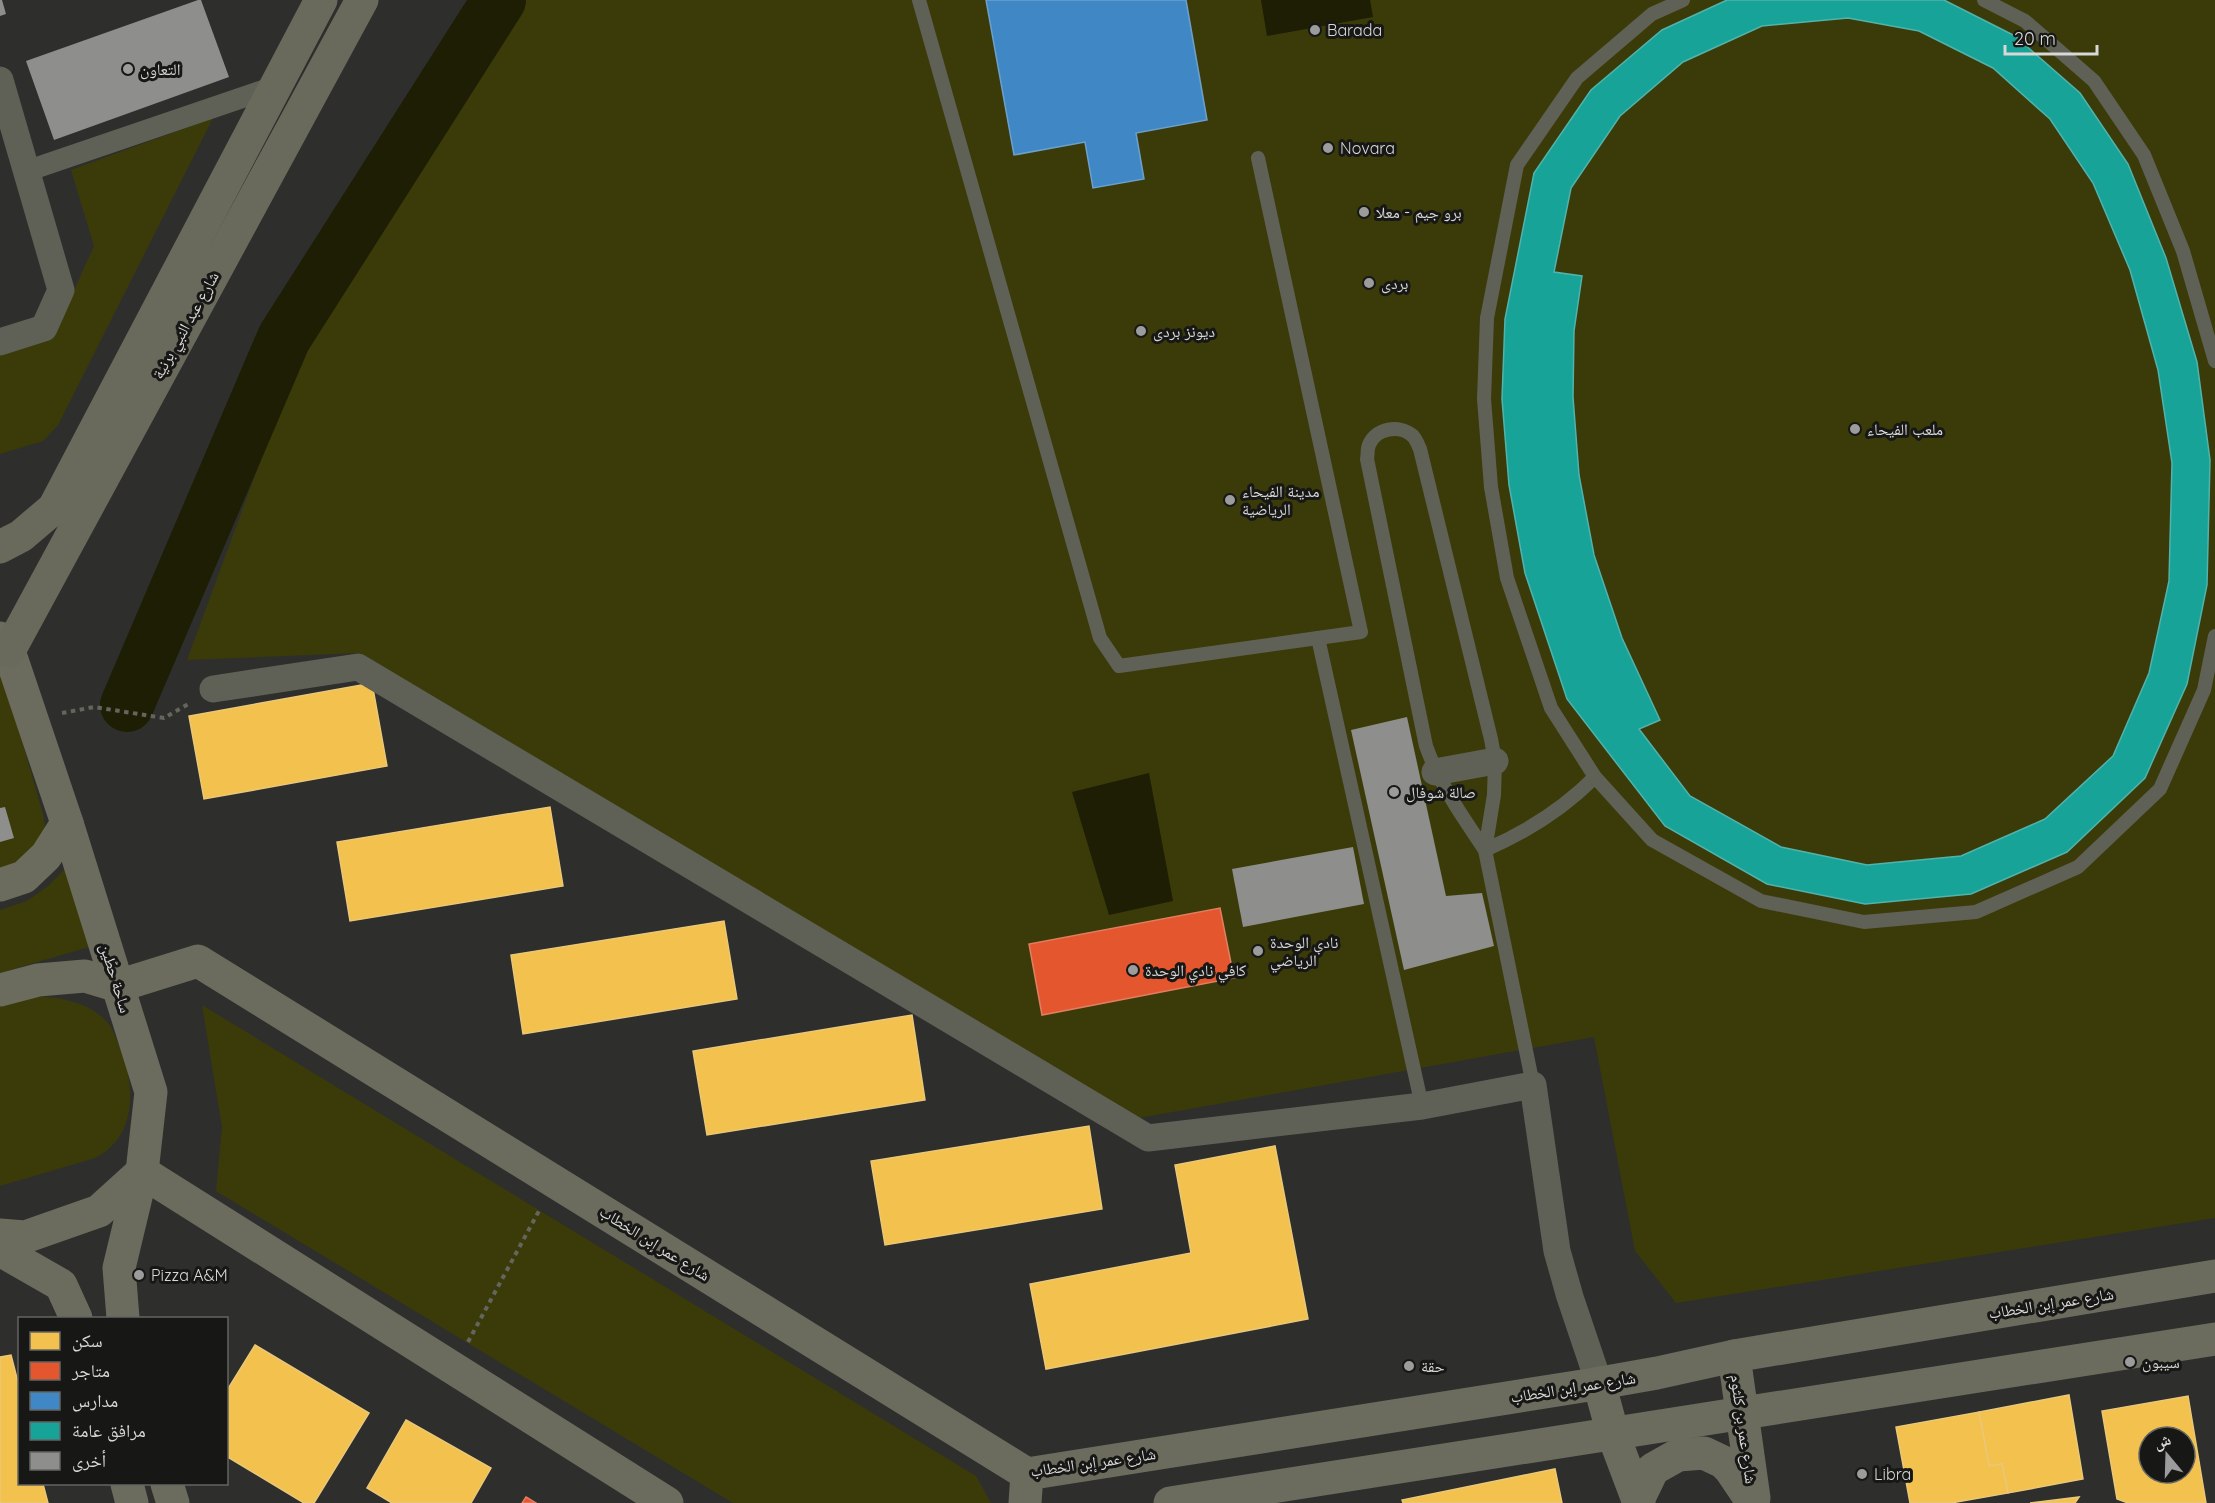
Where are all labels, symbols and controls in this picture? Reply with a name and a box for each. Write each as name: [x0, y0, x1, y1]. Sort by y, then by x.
scale bar: [2005, 18, 2096, 56]
place label: Barada: [1327, 20, 1382, 40]
marker: Barada: [1308, 23, 1322, 37]
text: 20 m: [2014, 27, 2056, 50]
place label: التعاون: [140, 59, 181, 80]
marker: التعاون: [121, 62, 135, 76]
place label: Novara: [1340, 138, 1395, 158]
marker: Novara: [1321, 141, 1335, 155]
place label: برو جيم - معلا: [1376, 202, 1462, 223]
marker: برو جيم - معلا: [1357, 205, 1371, 219]
street label: شارع عبد النبي برنية: [147, 268, 225, 384]
place label: بردى: [1381, 273, 1408, 294]
marker: بردى: [1362, 276, 1376, 290]
place label: ديونز بردى: [1153, 321, 1215, 342]
marker: ديونز بردى: [1134, 324, 1148, 338]
place label: ملعب الفيحاء: [1867, 419, 1943, 439]
marker: ملعب الفيحاء: [1848, 422, 1862, 436]
place label: مدينة الفيحاء الرياضية: [1242, 481, 1320, 519]
marker: مدينة الفيحاء الرياضية: [1223, 493, 1237, 507]
place label: صالة شوفال: [1406, 782, 1476, 803]
marker: صالة شوفال: [1387, 785, 1401, 799]
place label: نادي الوحدة الرياضي: [1270, 932, 1338, 973]
street label: ساحة حطّين: [95, 941, 136, 1016]
marker: نادي الوحدة الرياضي: [1251, 944, 1265, 958]
place label: كافي نادي الوحدة: [1145, 960, 1246, 983]
marker: كافي نادي الوحدة: [1126, 963, 1140, 977]
street label: شارع عمر إبن الخطاب: [596, 1201, 714, 1286]
place label: Pizza A&M: [151, 1265, 228, 1285]
marker: Pizza A&M: [132, 1268, 146, 1282]
street label: شارع عمر إبن الخطاب: [1987, 1283, 2115, 1324]
legend: [18, 1317, 228, 1485]
text: سكن: [72, 1329, 103, 1352]
place label: سيبون: [2142, 1352, 2180, 1373]
marker: سيبون: [2123, 1355, 2137, 1369]
place label: حقة: [1421, 1356, 1445, 1376]
text: متاجر: [71, 1359, 110, 1382]
marker: حقة: [1402, 1359, 1416, 1373]
street label: شارع عمر إبن الخطاب: [1509, 1367, 1637, 1408]
street label: شارع عمر بن كلثوم: [1725, 1373, 1762, 1485]
text: مدارس: [72, 1389, 118, 1412]
text: مرافق عامة: [72, 1419, 146, 1442]
north arrow: [2137, 1425, 2197, 1485]
text: ش: [2151, 1429, 2173, 1453]
street label: شارع عمر إبن الخطاب: [1029, 1443, 1157, 1482]
text: أخرى: [72, 1449, 106, 1472]
place label: Libra: [1874, 1464, 1911, 1484]
marker: Libra: [1855, 1467, 1869, 1481]

